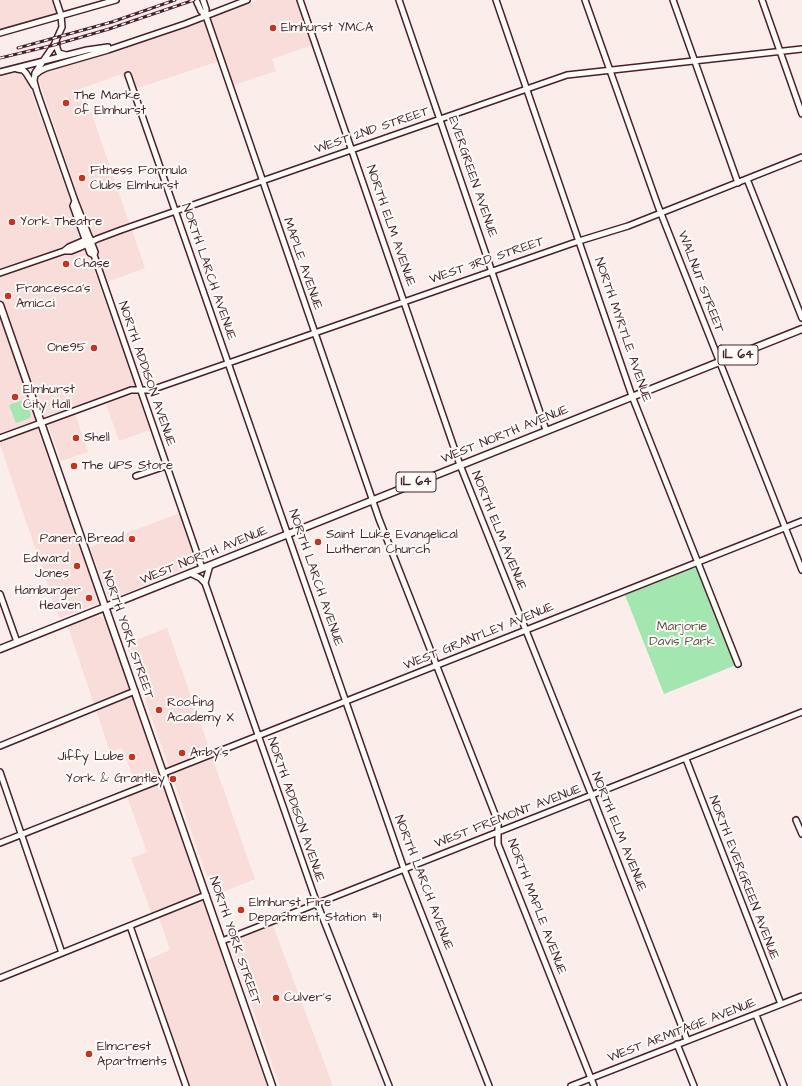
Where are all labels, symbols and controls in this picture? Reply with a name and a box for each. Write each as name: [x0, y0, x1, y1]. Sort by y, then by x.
place label: Elmhurst YMCA: [281, 20, 373, 36]
marker: Elmhurst YMCA: [268, 23, 278, 33]
place label: The Marke of Elmhurst: [74, 88, 146, 119]
marker: The Marke of Elmhurst: [61, 98, 71, 108]
street label: WEST 2ND STREET: [313, 104, 431, 158]
street label: EVERGREEN AVENUE: [444, 114, 500, 240]
place label: Fitness Formula Clubs Elmhurst: [90, 163, 187, 194]
street label: NORTH ELM AVENUE: [362, 163, 418, 289]
marker: Fitness Formula Clubs Elmhurst: [77, 173, 87, 183]
street label: NORTH LARCH AVENUE: [177, 202, 239, 342]
place label: York Theatre: [20, 214, 102, 230]
street label: MAPLE AVENUE: [279, 216, 325, 312]
marker: York Theatre: [7, 217, 17, 227]
street label: WALNUT STREET: [673, 229, 727, 335]
street label: WEST 3RD STREET: [428, 234, 546, 288]
place label: Chase: [74, 256, 110, 272]
street label: NORTH MYRTLE AVENUE: [590, 256, 654, 404]
marker: Chase: [61, 259, 71, 269]
place label: Francesca's Amicci: [16, 281, 91, 312]
marker: Francesca's Amicci: [3, 291, 13, 301]
street label: NORTH ADDISON AVENUE: [114, 300, 178, 448]
place label: One95: [47, 340, 86, 356]
marker: One95: [89, 343, 99, 353]
road number: IL 64: [718, 345, 758, 365]
place label: Elmhurst City Hall: [23, 382, 75, 413]
marker: Elmhurst City Hall: [10, 392, 20, 402]
street label: WEST NORTH AVENUE: [439, 402, 571, 468]
place label: Shell: [84, 430, 110, 446]
marker: Shell: [71, 433, 81, 443]
place label: The UPS Store: [82, 458, 173, 474]
marker: The UPS Store: [69, 461, 79, 471]
street label: NORTH ELM AVENUE: [467, 469, 529, 593]
road number: IL 64: [396, 472, 436, 492]
street label: NORTH LARCH AVENUE: [284, 508, 346, 648]
street label: WEST NORTH AVENUE: [138, 523, 270, 589]
place label: Saint Luke Evangelical Lutheran Church: [326, 527, 458, 558]
place label: Panera Bread: [40, 531, 124, 547]
marker: Panera Bread: [127, 534, 137, 544]
marker: Saint Luke Evangelical Lutheran Church: [313, 537, 323, 547]
place label: Edward Jones: [24, 551, 69, 582]
marker: Edward Jones: [72, 561, 82, 571]
street label: NORTH YORK STREET: [98, 569, 156, 701]
place label: Hamburger Heaven: [14, 583, 81, 614]
marker: Hamburger Heaven: [84, 593, 94, 603]
street label: WEST GRANTLEY AVENUE: [402, 600, 556, 674]
park label: Marjorie Davis Park: [649, 619, 715, 650]
place label: Roofing Academy X: [167, 695, 234, 726]
marker: Roofing Academy X: [154, 705, 164, 715]
street label: NORTH ADDISON AVENUE: [263, 736, 327, 884]
place label: Arby's: [190, 745, 229, 761]
marker: Arby's: [177, 748, 187, 758]
place label: Jiffy Lube: [57, 749, 124, 765]
marker: Jiffy Lube: [127, 752, 137, 762]
street label: NORTH ELM AVENUE: [587, 770, 649, 894]
place label: York & Grantley: [66, 771, 165, 787]
marker: York & Grantley: [168, 774, 178, 784]
street label: WEST FREMONT AVENUE: [432, 782, 584, 852]
street label: NORTH EVERGREEN AVENUE: [704, 794, 782, 962]
street label: NORTH LARCH AVENUE: [390, 813, 456, 953]
street label: NORTH MAPLE AVENUE: [503, 837, 569, 977]
street label: NORTH YORK STREET: [205, 875, 263, 1007]
place label: Elmhurst Fire Department Station #1: [249, 895, 381, 926]
marker: Elmhurst Fire Department Station #1: [236, 905, 246, 915]
place label: Culver's: [284, 990, 331, 1006]
marker: Culver's: [271, 993, 281, 1003]
street label: WEST ARMITAGE AVENUE: [606, 995, 758, 1067]
place label: Elmcrest Apartments: [97, 1039, 167, 1070]
marker: Elmcrest Apartments: [84, 1049, 94, 1059]

